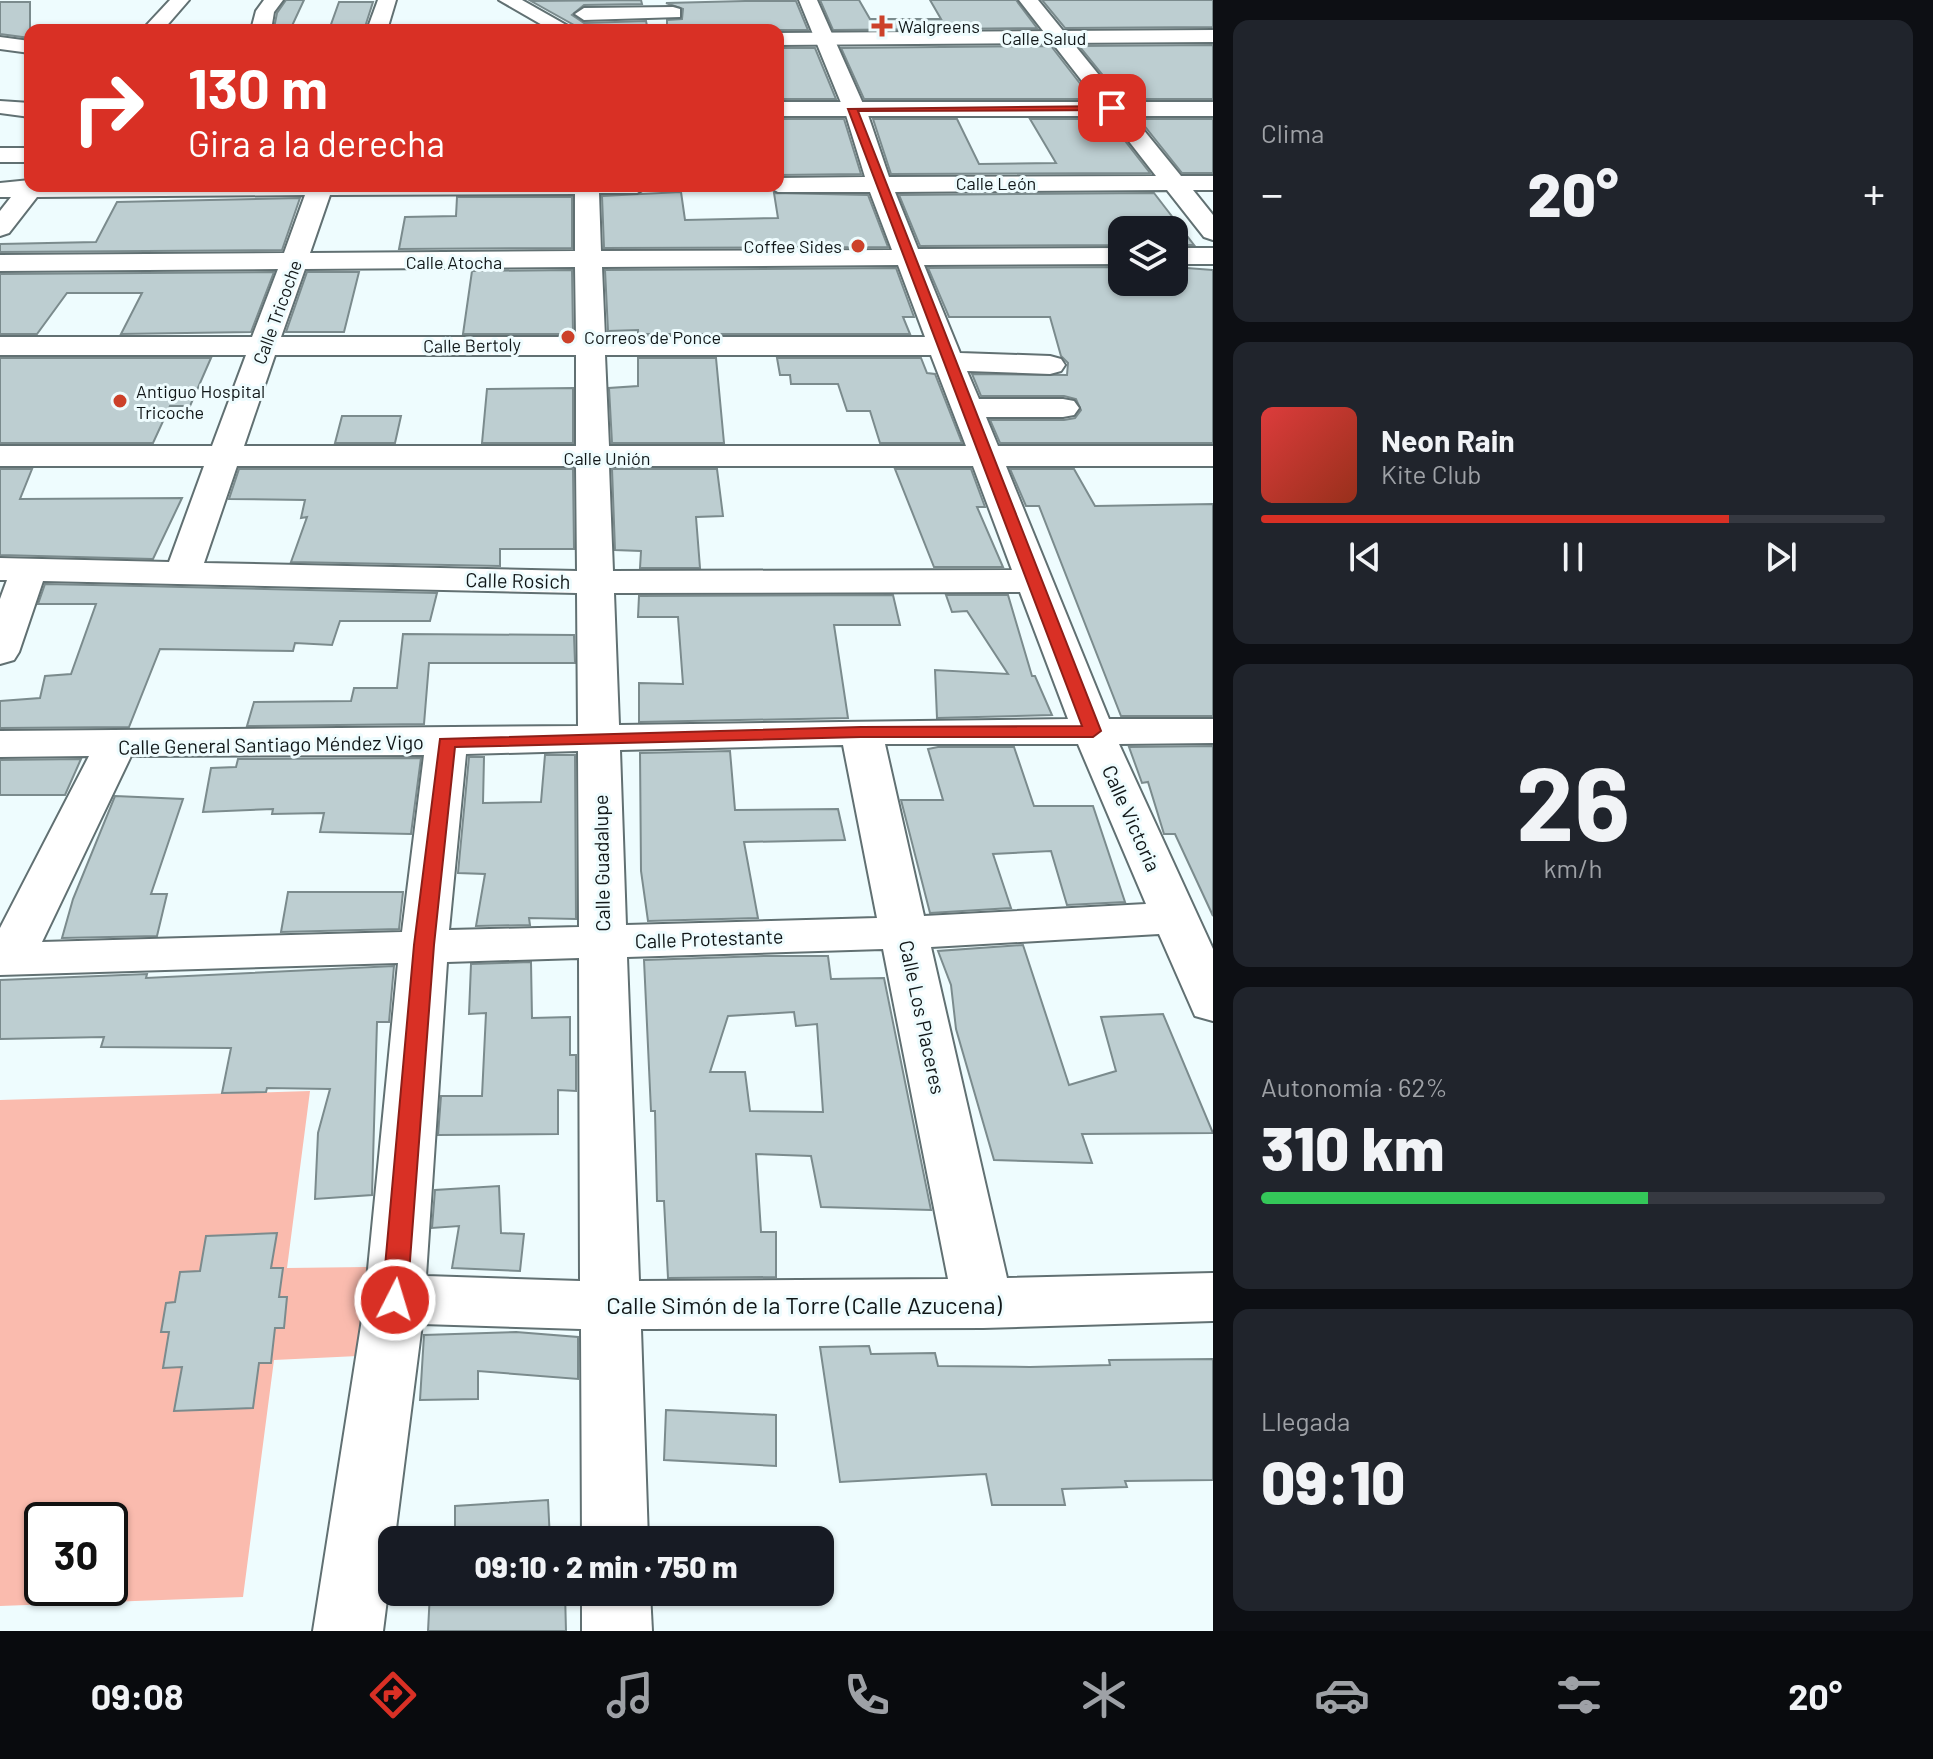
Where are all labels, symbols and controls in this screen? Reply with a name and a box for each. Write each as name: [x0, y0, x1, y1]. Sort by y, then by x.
place label: Walgreens: [898, 15, 980, 37]
marker: Walgreens: [873, 17, 891, 35]
street label: Calle Salud: [1002, 27, 1086, 49]
text: 130 m: [188, 53, 328, 120]
icon: right: [56, 56, 160, 160]
pin: [1078, 74, 1146, 142]
icon: arrive: [1090, 86, 1134, 130]
text: Clima: [1261, 117, 1324, 148]
text: Gira a la derecha: [188, 121, 445, 164]
text: 20°: [1528, 157, 1618, 229]
text: −: [1261, 166, 1283, 219]
text: +: [1863, 166, 1885, 219]
street label: Calle León: [956, 172, 1036, 194]
map controls: [1108, 216, 1188, 296]
button: layers: [1108, 216, 1188, 296]
place label: Coffee Sides: [744, 235, 842, 257]
marker: Coffee Sides: [849, 237, 867, 255]
street label: Calle Atocha: [406, 251, 502, 273]
street label: Calle Tricoche: [248, 257, 306, 367]
place label: Correos de Ponce: [584, 326, 721, 348]
marker: Correos de Ponce: [559, 328, 577, 346]
street label: Calle Bertoly: [423, 333, 521, 357]
place label: Antiguo Hospital Tricoche: [136, 380, 265, 423]
marker: Antiguo Hospital Tricoche: [111, 392, 129, 410]
text: Neon Rain: [1381, 422, 1515, 458]
street label: Calle Unión: [564, 447, 650, 469]
text: Kite Club: [1381, 458, 1482, 489]
icon: previous: [1343, 535, 1387, 579]
icon: pause: [1551, 535, 1595, 579]
icon: next: [1759, 535, 1803, 579]
street label: Calle Rosich: [465, 567, 571, 593]
street label: Calle General Santiago Méndez Vigo: [118, 729, 424, 759]
text: 26: [1516, 737, 1630, 862]
street label: Calle Victoria: [1098, 761, 1166, 875]
street label: Calle Guadalupe: [588, 794, 614, 932]
text: km/h: [1544, 852, 1602, 883]
street label: Calle Protestante: [634, 923, 784, 953]
street label: Calle Los Placeres: [895, 938, 951, 1096]
text: Autonomía · 62%: [1261, 1071, 1448, 1102]
text: 310 km: [1261, 1111, 1444, 1183]
position arrow: [353, 1258, 437, 1342]
street label: Calle Simón de la Torre (Calle Azucena): [606, 1290, 1002, 1319]
text: Llegada: [1261, 1405, 1350, 1436]
text: 09:10: [1261, 1445, 1405, 1517]
speed limit sign: 30: [24, 1502, 128, 1606]
text: 09:10 · 2 min · 750 m: [475, 1548, 737, 1584]
icon: directions: [365, 1667, 421, 1723]
icon: music: [602, 1667, 658, 1723]
icon: phone: [839, 1667, 895, 1723]
icon: climate: [1076, 1667, 1132, 1723]
icon: car: [1314, 1667, 1370, 1723]
icon: filters: [1551, 1667, 1607, 1723]
text: 09:08: [91, 1674, 183, 1717]
text: 20°: [1788, 1674, 1842, 1717]

